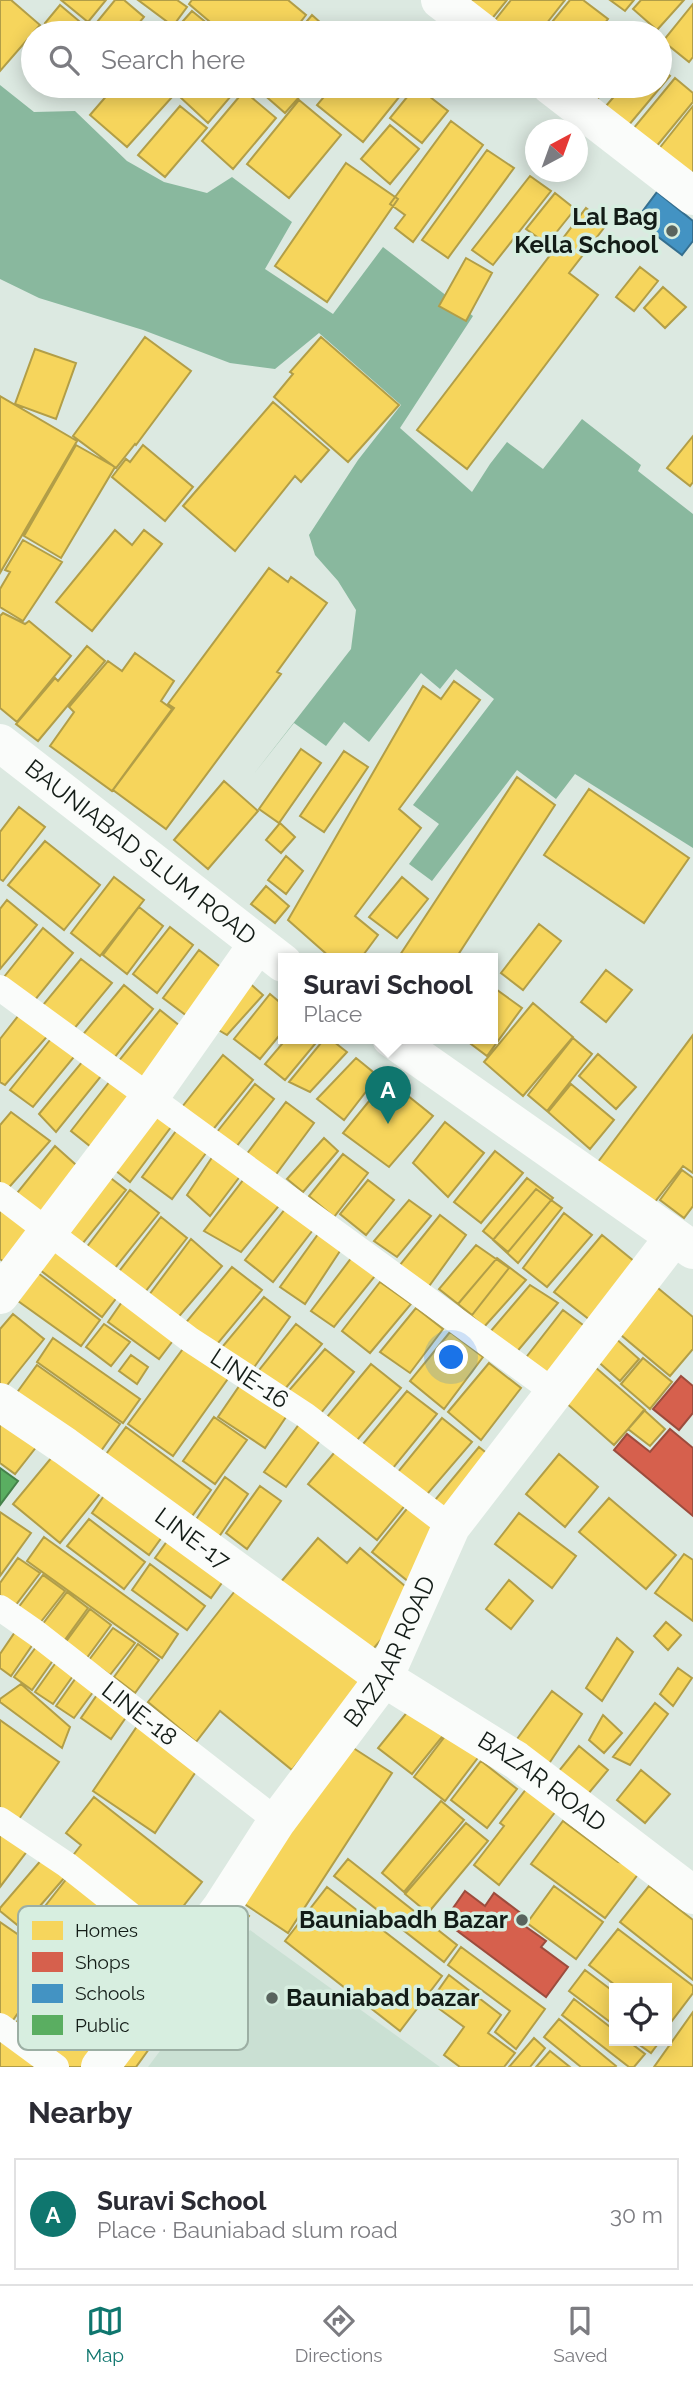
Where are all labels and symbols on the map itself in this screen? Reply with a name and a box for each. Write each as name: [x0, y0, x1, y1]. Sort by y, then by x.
north arrow: [525, 119, 588, 182]
place label: Lal Bag Kella School: [514, 202, 658, 259]
marker: Lal Bag Kella School: [664, 223, 680, 239]
street label: BAUNIABAD SLUM ROAD: [20, 753, 262, 951]
pin: A: [365, 1066, 411, 1124]
your location: [434, 1340, 468, 1374]
street label: LINE-16: [205, 1342, 294, 1414]
street label: LINE-17: [149, 1501, 236, 1575]
street label: BAZAAR ROAD: [337, 1571, 441, 1733]
street label: LINE-18: [96, 1675, 183, 1752]
street label: BAZAR ROAD: [473, 1725, 612, 1837]
place label: Bauniabadh Bazar: [299, 1905, 508, 1934]
legend: [18, 1906, 248, 2050]
marker: Bauniabadh Bazar: [514, 1912, 530, 1928]
text: Homes: [75, 1919, 138, 1941]
text: Shops: [75, 1951, 130, 1973]
text: Schools: [75, 1982, 145, 2004]
place label: Bauniabad bazar: [286, 1983, 479, 2012]
marker: Bauniabad bazar: [264, 1990, 280, 2006]
text: Public: [75, 2014, 130, 2036]

